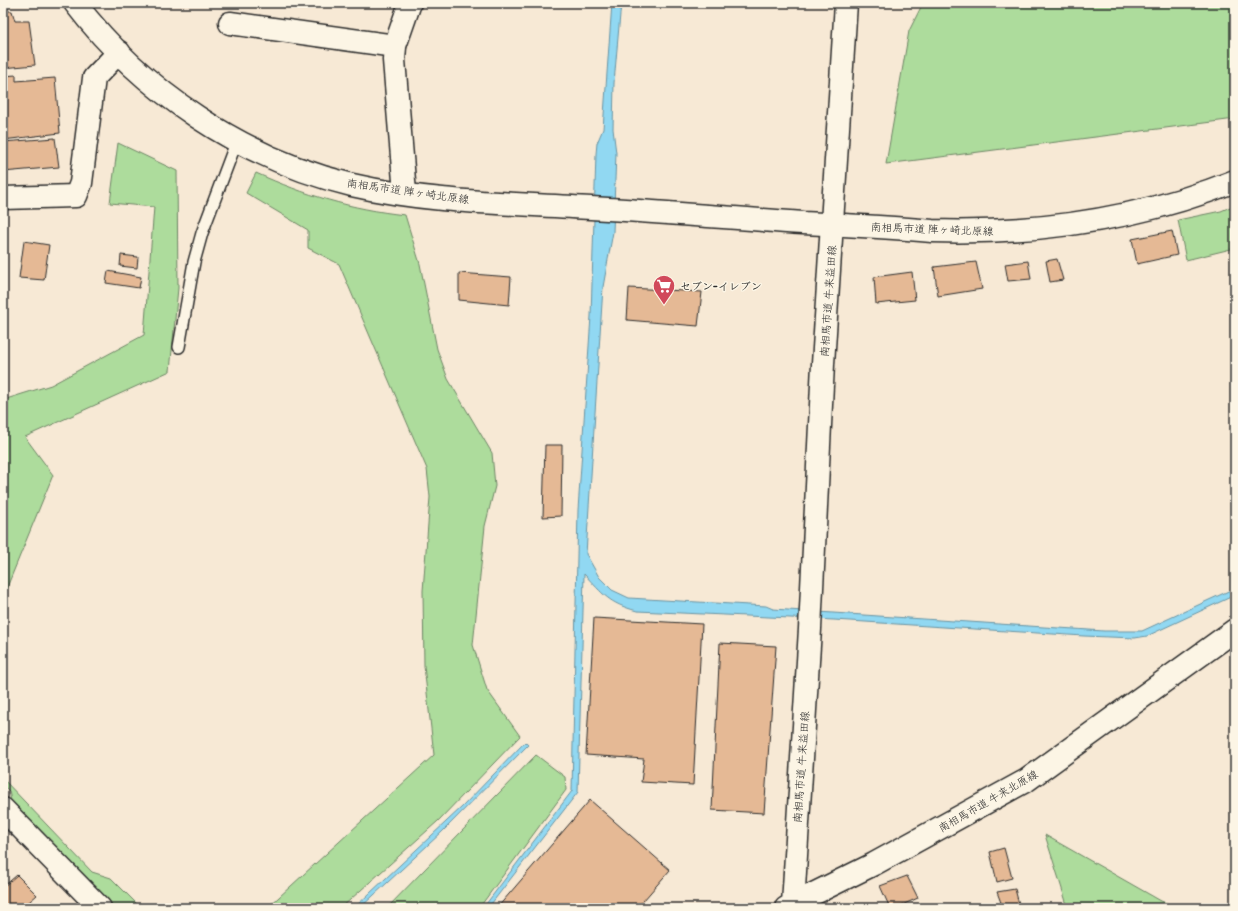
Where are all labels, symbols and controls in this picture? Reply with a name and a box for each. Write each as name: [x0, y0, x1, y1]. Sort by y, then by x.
street label: 南相馬市道 陣ヶ崎北原線: [346, 176, 470, 207]
street label: 南相馬市道 陣ヶ崎北原線: [870, 221, 994, 238]
street label: 南相馬市道 牛来益田線: [818, 245, 839, 358]
supermarket icon: セブン-イレブン: [651, 273, 677, 306]
place label: セブン-イレブン: [680, 280, 762, 293]
street label: 南相馬市道 牛来益田線: [791, 711, 812, 824]
street label: 南相馬市道 牛来北原線: [936, 768, 1040, 835]

